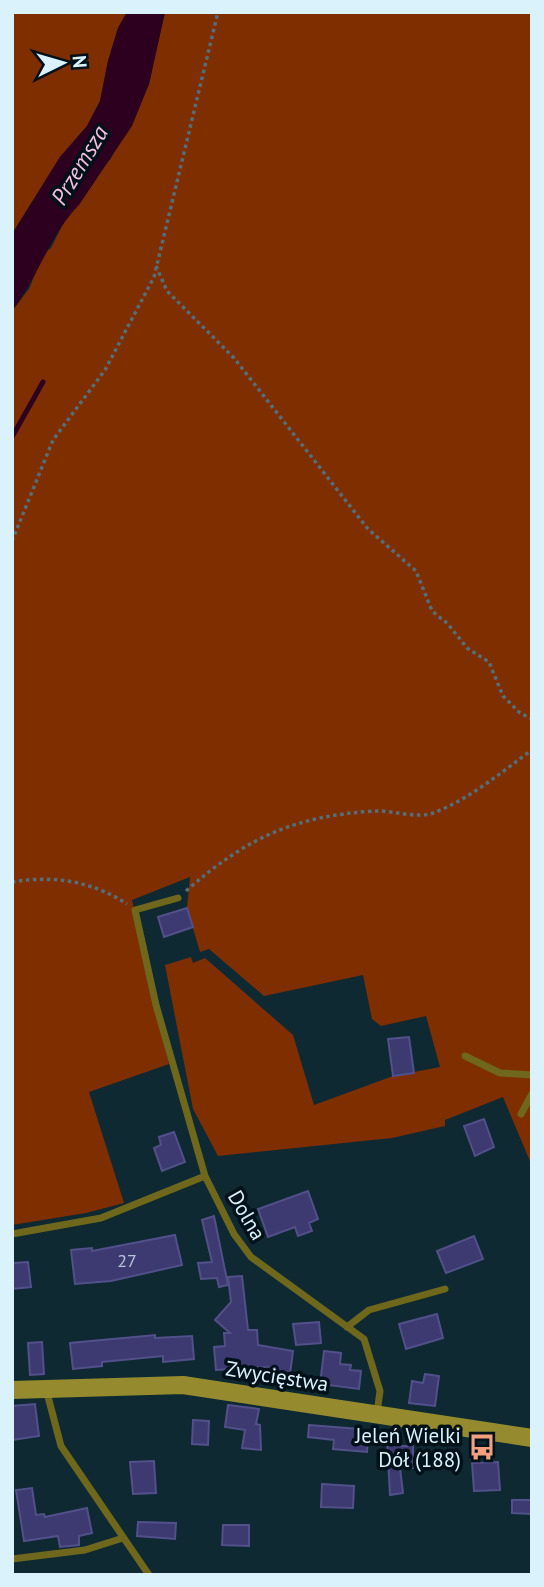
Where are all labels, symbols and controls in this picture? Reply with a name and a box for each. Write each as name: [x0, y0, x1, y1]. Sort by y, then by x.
north arrow: [28, 28, 98, 98]
text: N: [67, 54, 92, 69]
water label: Przemsza: [44, 120, 114, 210]
street label: Dolna: [222, 1185, 272, 1245]
house number: 27: [117, 1249, 137, 1272]
street label: Zwycięstwa: [224, 1355, 330, 1397]
place label: Jeleń Wielki Dół (188): [354, 1422, 461, 1473]
bus stop icon: Jeleń Wielki Dół (188): [467, 1432, 497, 1462]

